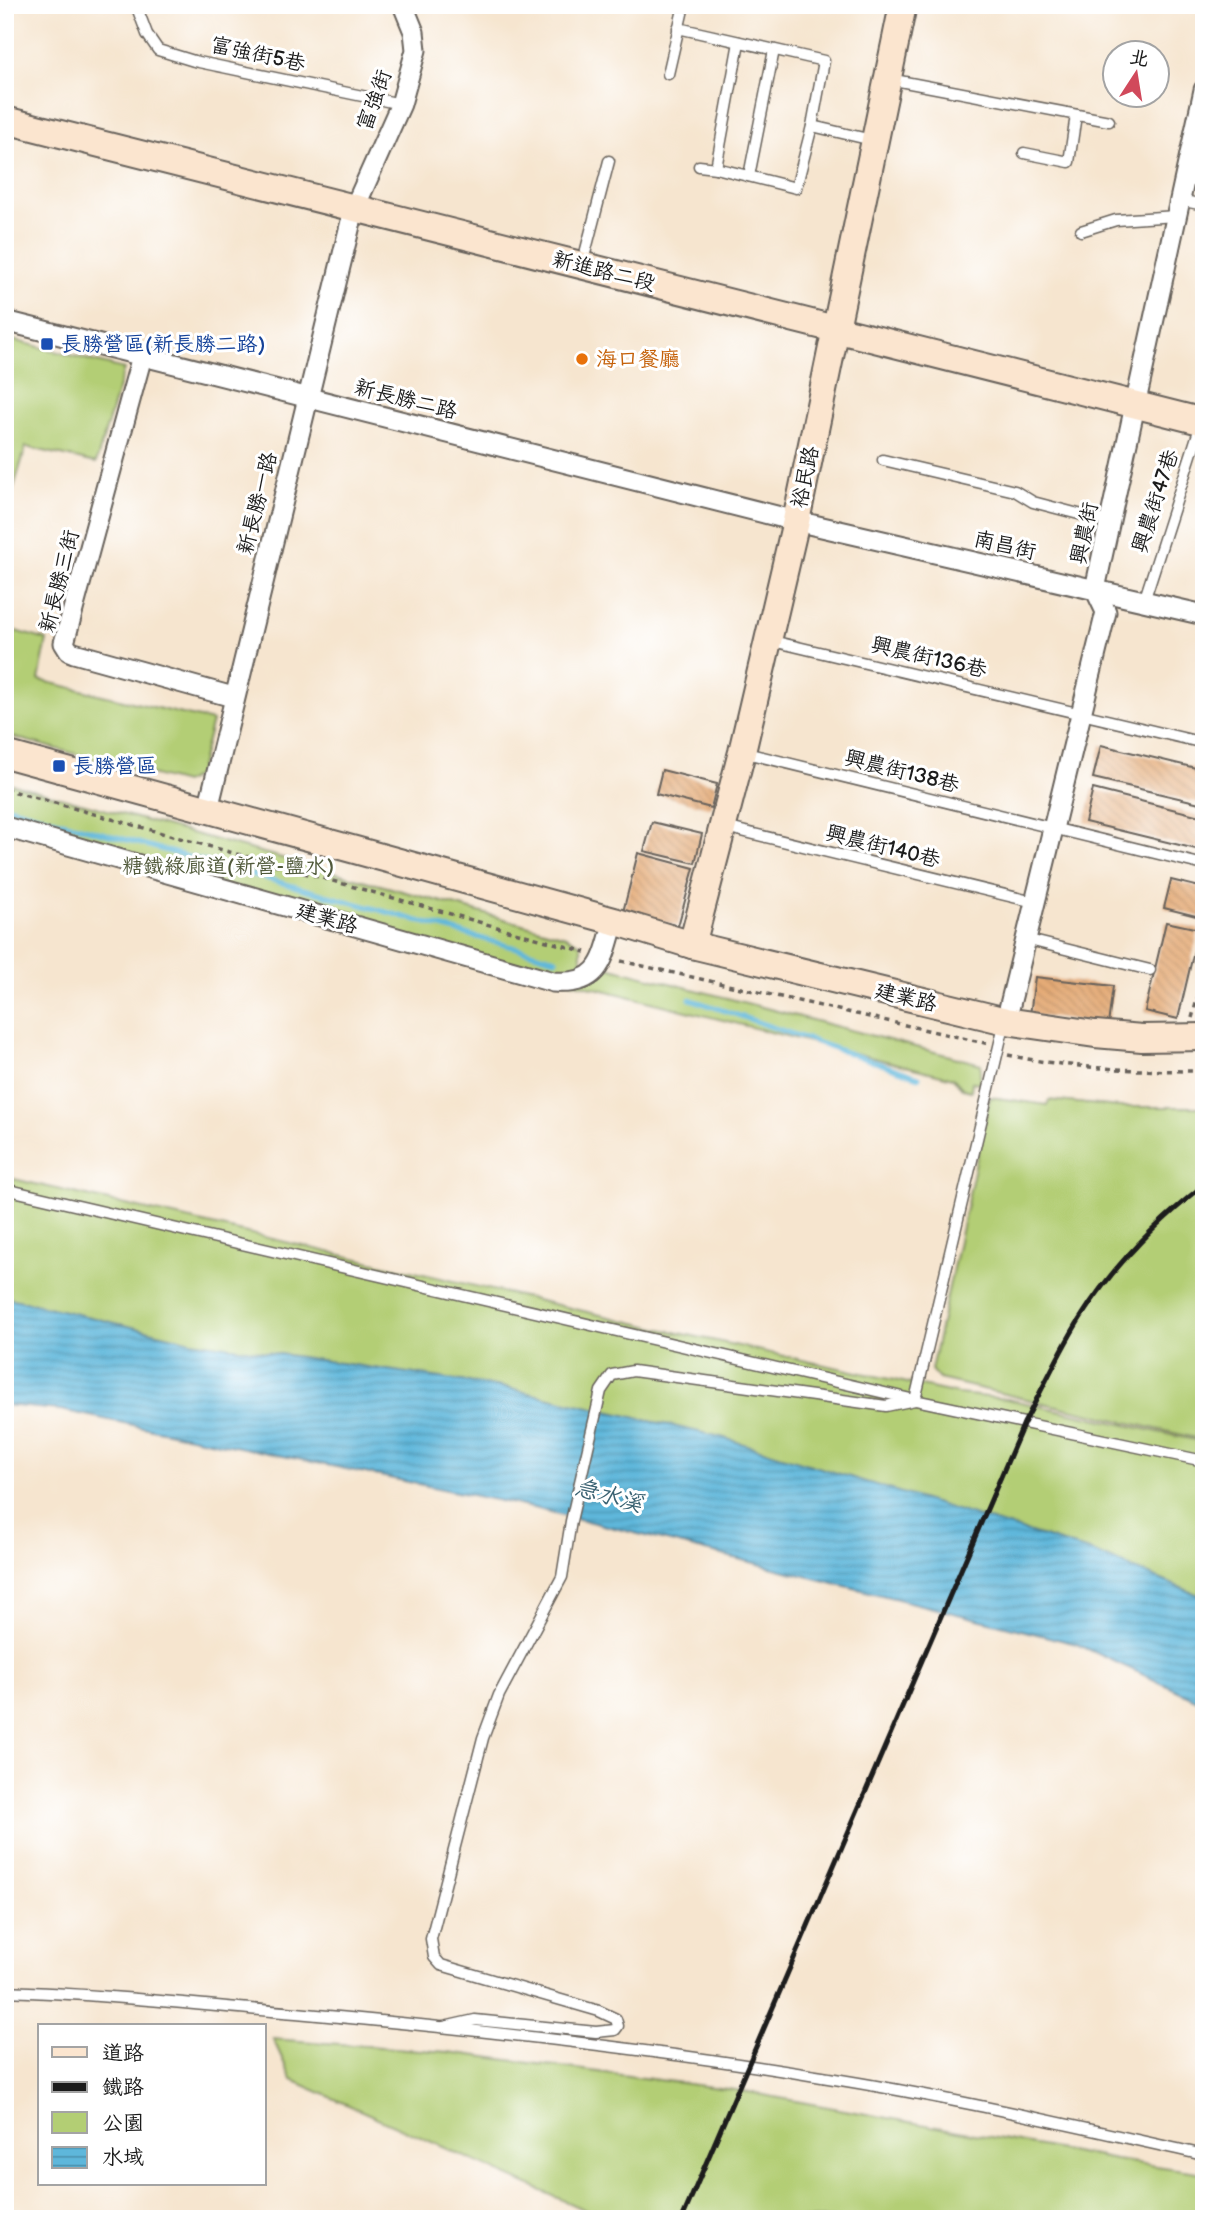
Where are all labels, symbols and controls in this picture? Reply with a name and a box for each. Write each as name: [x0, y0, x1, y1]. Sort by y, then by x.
street label: 富強街5巷: [208, 32, 307, 77]
north arrow: [1100, 38, 1170, 108]
text: 北: [1128, 46, 1151, 72]
street label: 富強街: [352, 66, 397, 134]
street label: 新進路二段: [550, 247, 658, 296]
place label: 長勝營區(新長勝二路): [61, 332, 265, 357]
marker: 長勝營區(新長勝二路): [39, 336, 55, 352]
place label: 海口餐廳: [596, 347, 680, 372]
marker: 海口餐廳: [574, 351, 590, 367]
street label: 新長勝二路: [352, 375, 460, 424]
street label: 裕民路: [787, 444, 824, 511]
street label: 興農街47巷: [1127, 446, 1184, 556]
street label: 新長勝一路: [233, 449, 282, 557]
street label: 興農街: [1066, 500, 1103, 567]
street label: 南昌街: [971, 526, 1038, 565]
street label: 新長勝三街: [35, 527, 84, 635]
street label: 興農街136巷: [869, 632, 989, 683]
street label: 興農街138巷: [842, 745, 962, 798]
place label: 長勝營區: [73, 754, 157, 779]
marker: 長勝營區: [51, 758, 67, 774]
street label: 興農街140巷: [823, 820, 943, 873]
park label: 糖鐵綠廊道(新營-鹽水): [122, 854, 334, 879]
street label: 建業路: [293, 898, 361, 939]
street label: 建業路: [872, 978, 939, 1017]
water label: 急水溪: [572, 1474, 648, 1519]
legend: [38, 2024, 266, 2186]
text: 道路: [102, 2041, 144, 2066]
text: 鐵路: [102, 2075, 144, 2100]
text: 公園: [102, 2111, 144, 2136]
text: 水域: [102, 2145, 144, 2170]

